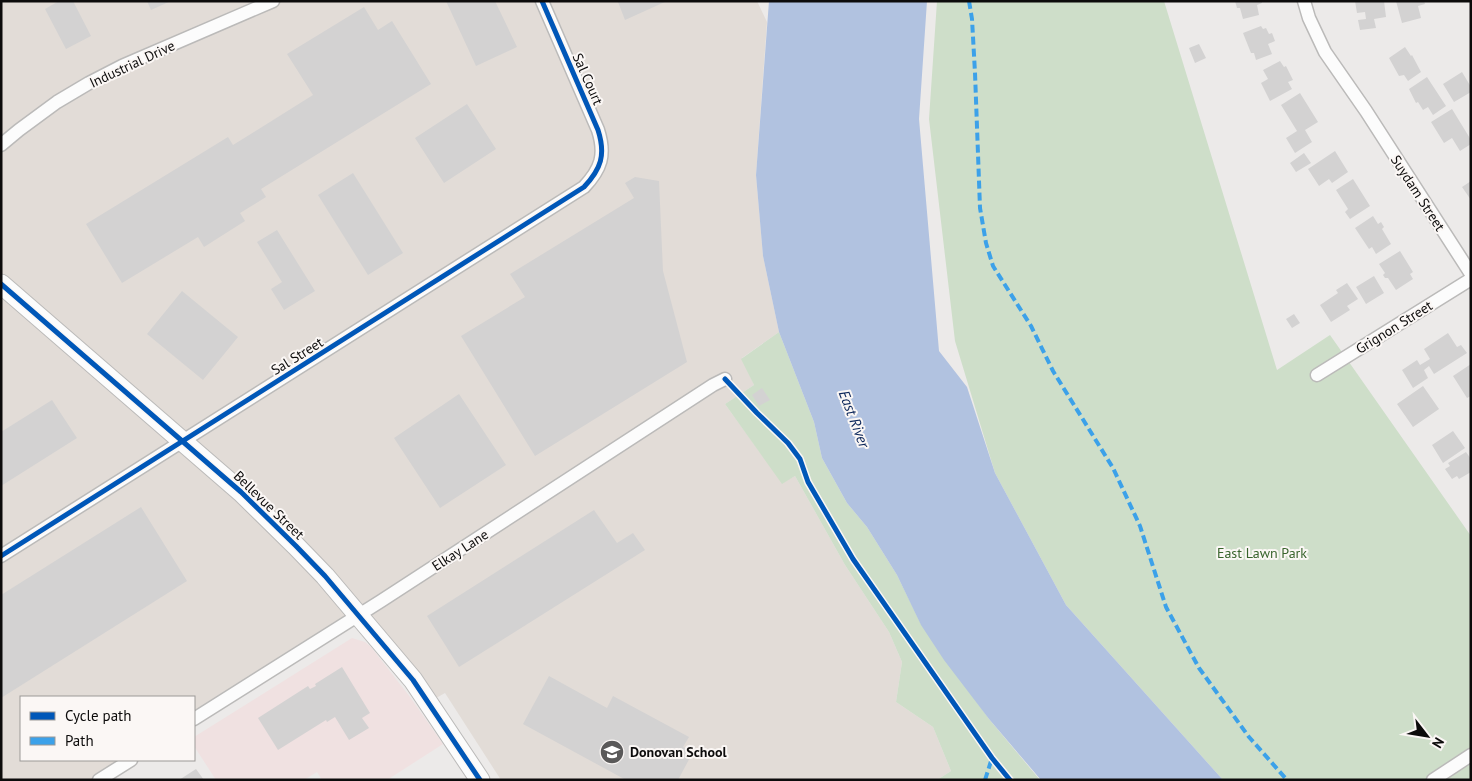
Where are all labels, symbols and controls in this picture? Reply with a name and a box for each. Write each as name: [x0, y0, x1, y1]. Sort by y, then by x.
street label: Industrial Drive: [86, 36, 178, 92]
street label: Sal Court: [569, 50, 607, 108]
street label: Suydam Street: [1387, 152, 1449, 235]
street label: Grignon Street: [1352, 296, 1436, 358]
street label: Sal Street: [268, 333, 327, 379]
water label: East River: [835, 387, 874, 451]
street label: Bellevue Street: [230, 467, 308, 543]
street label: Elkay Lane: [428, 525, 492, 575]
park label: East Lawn Park: [1217, 544, 1307, 562]
legend: [20, 696, 195, 761]
text: Cycle path: [65, 706, 131, 725]
north arrow: [1402, 711, 1452, 761]
text: Path: [65, 731, 94, 750]
text: N: [1428, 734, 1448, 751]
school or university icon: Donovan School: [599, 739, 625, 765]
place label: Donovan School: [630, 743, 727, 761]

